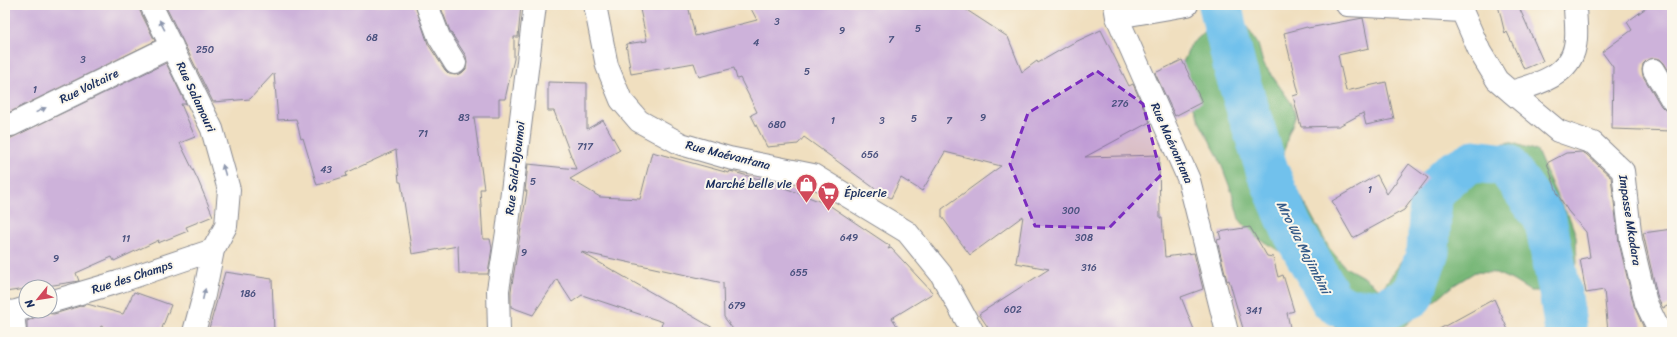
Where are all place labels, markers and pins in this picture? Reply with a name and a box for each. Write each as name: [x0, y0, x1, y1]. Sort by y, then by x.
shop icon: Marché belle vie: [794, 171, 820, 204]
place label: Marché belle vie: [706, 173, 792, 195]
supermarket icon: Épicerie: [816, 180, 842, 213]
place label: Épicerie: [844, 182, 887, 204]

